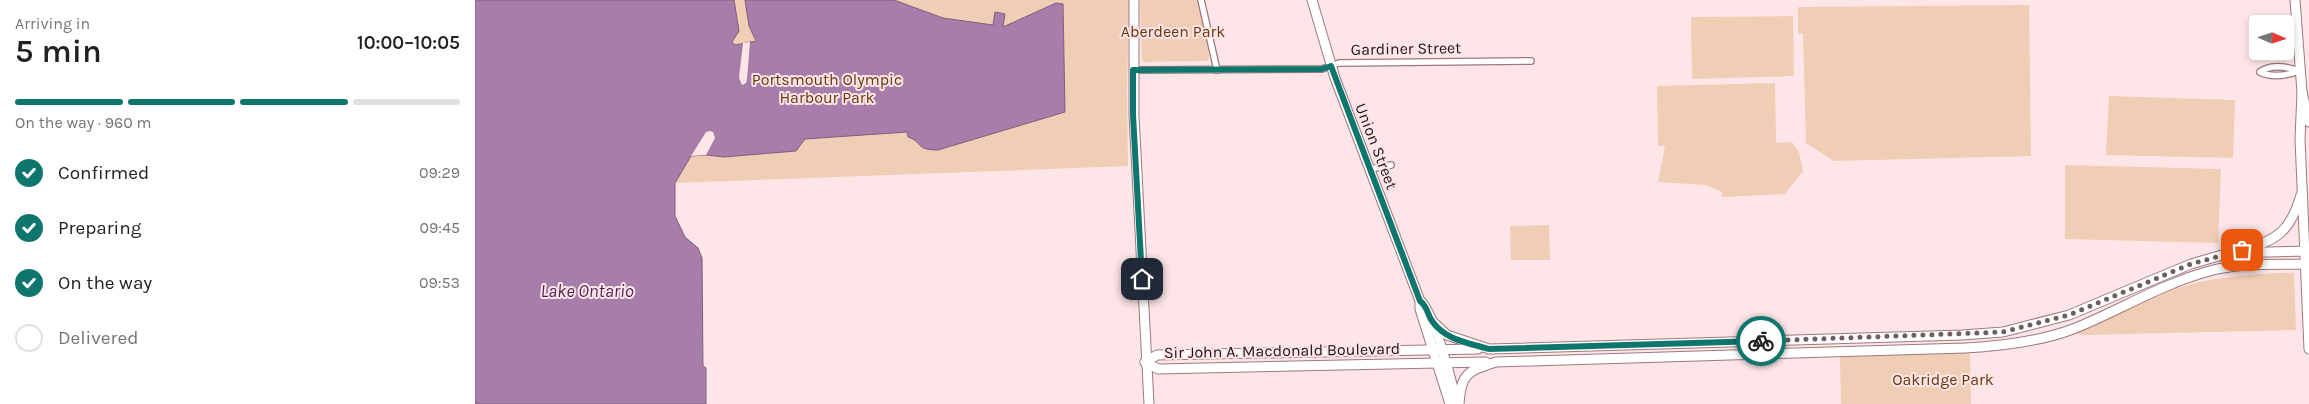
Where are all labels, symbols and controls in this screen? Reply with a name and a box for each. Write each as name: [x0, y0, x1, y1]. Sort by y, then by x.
text: Arriving in: [15, 14, 90, 33]
north arrow: [2249, 15, 2294, 60]
map controls: [2249, 15, 2294, 60]
park label: Aberdeen Park: [1121, 22, 1225, 41]
text: 10:00–10:05: [357, 32, 460, 54]
text: 5 min: [15, 33, 102, 70]
street label: Gardiner Street: [1351, 38, 1461, 59]
park label: Portsmouth Olympic Harbour Park: [752, 70, 902, 107]
street label: Union Street: [1351, 100, 1402, 192]
text: On the way · 960 m: [15, 113, 151, 132]
icon: check: [15, 159, 43, 187]
text: Confirmed: [58, 162, 149, 184]
text: 09:29: [419, 163, 460, 182]
icon: check: [15, 214, 43, 242]
text: Preparing: [58, 217, 141, 239]
text: 09:45: [420, 218, 460, 237]
pin: [2221, 229, 2263, 271]
icon: bag: [2228, 236, 2256, 264]
pin: [1121, 258, 1163, 300]
icon: home: [1128, 265, 1156, 293]
icon: check: [15, 269, 43, 297]
text: On the way: [58, 272, 152, 294]
text: 09:53: [419, 273, 460, 292]
water label: Lake Ontario: [540, 280, 634, 302]
courier: [1736, 316, 1786, 366]
text: Delivered: [58, 327, 138, 349]
icon: bike: [1747, 327, 1775, 355]
street label: Sir John A. Macdonald Boulevard: [1164, 339, 1400, 362]
park label: Oakridge Park: [1892, 370, 1994, 389]

